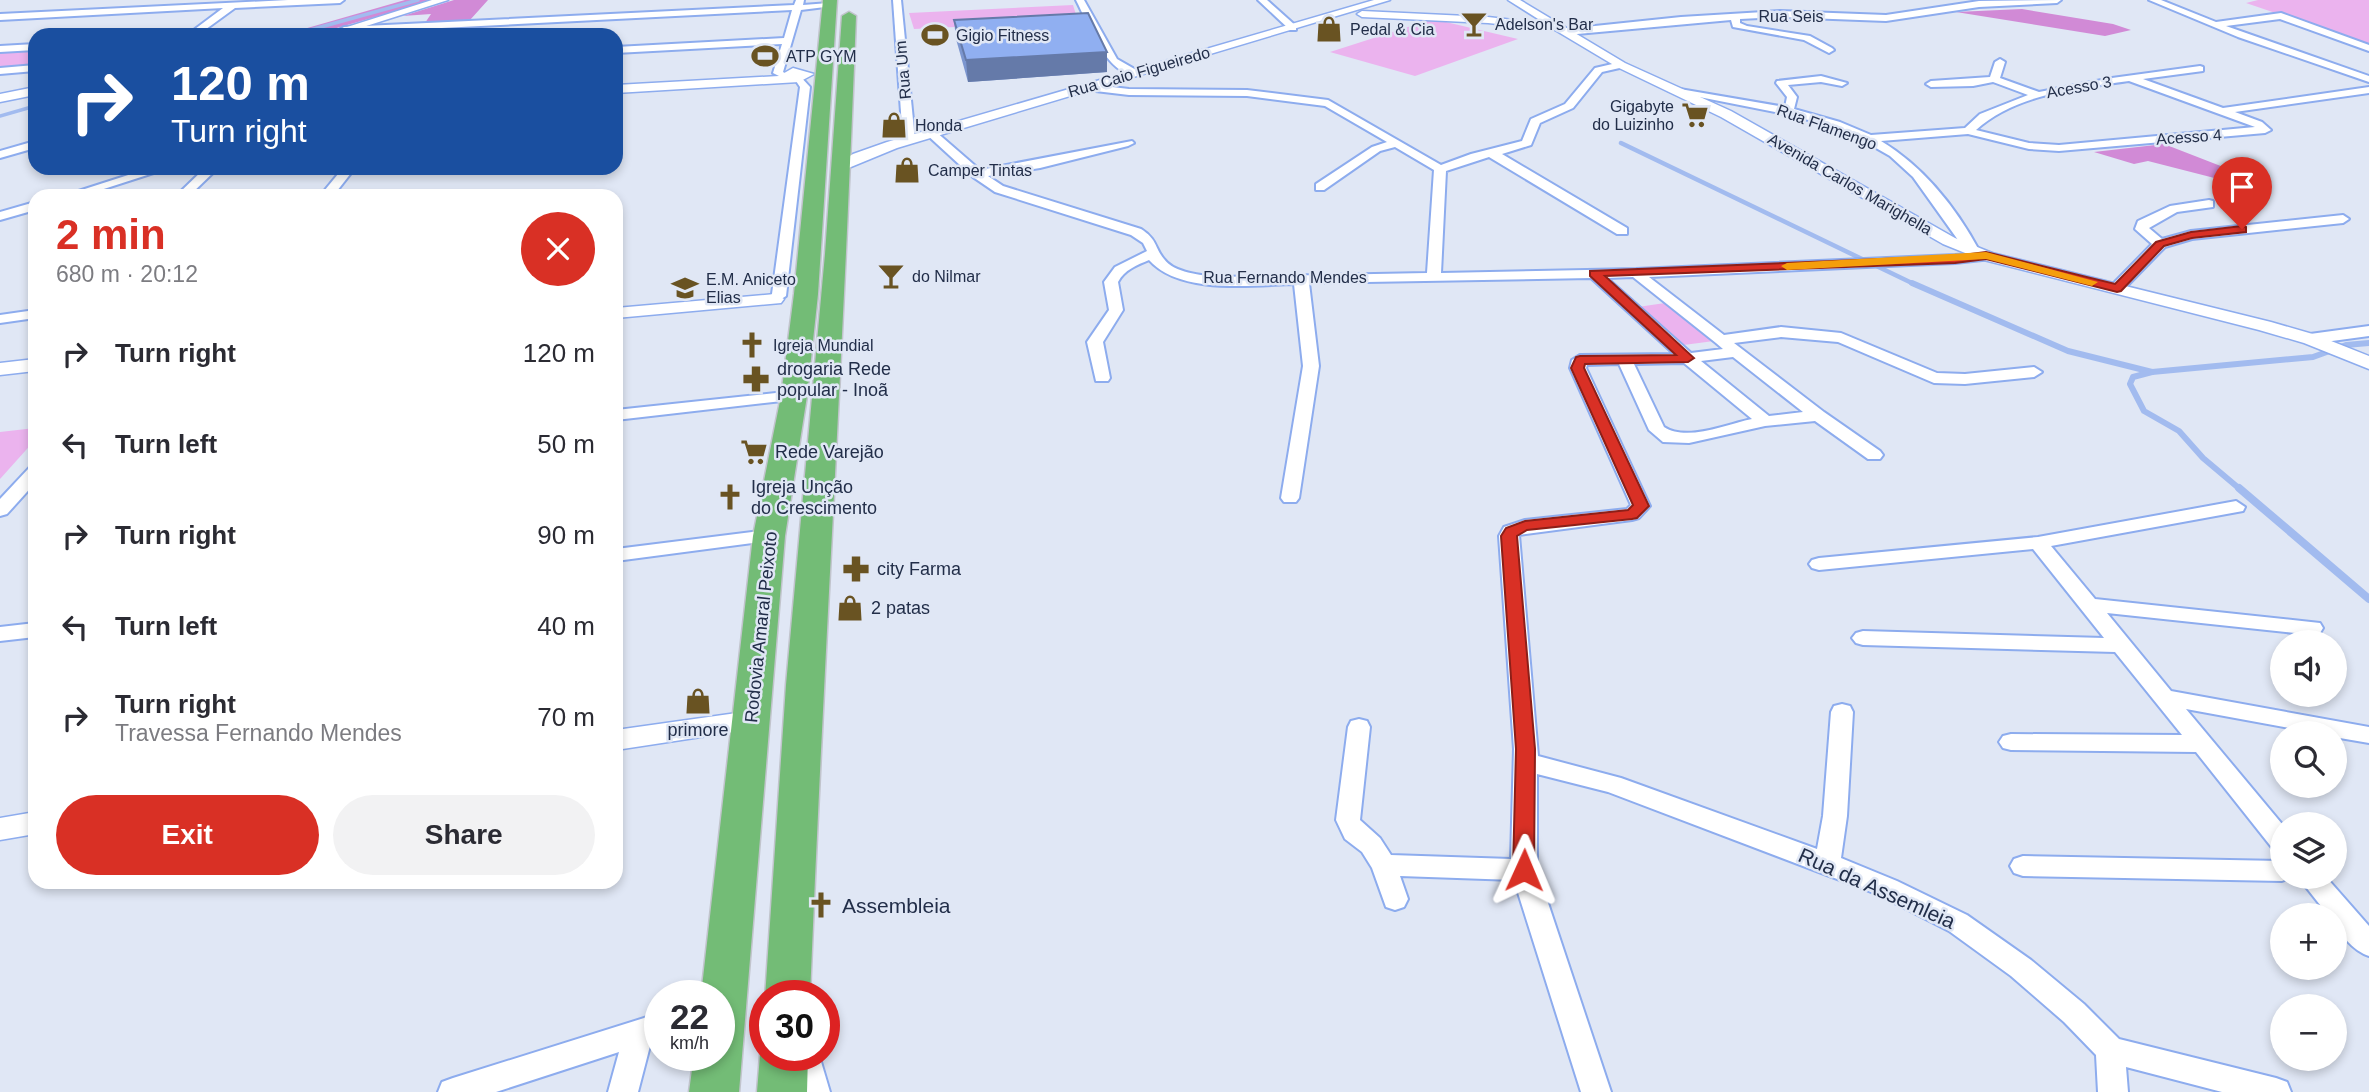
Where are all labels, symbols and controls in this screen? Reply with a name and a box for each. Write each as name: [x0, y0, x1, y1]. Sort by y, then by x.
street label: Rua Seis: [1759, 8, 1823, 25]
bar icon: Adelson's Bar: [1459, 9, 1489, 39]
shop icon: Pedal & Cia: [1314, 14, 1344, 44]
place label: Adelson's Bar: [1495, 16, 1594, 33]
sports icon: Gigio Fitness: [920, 20, 950, 50]
place label: Pedal & Cia: [1350, 21, 1435, 38]
place label: Gigio Fitness: [956, 27, 1049, 44]
street label: Rua Um: [892, 40, 914, 100]
sports icon: ATP GYM: [750, 41, 780, 71]
street label: Rua Caio Figueiredo: [1066, 44, 1212, 100]
place label: ATP GYM: [786, 48, 857, 65]
icon: right: [56, 56, 147, 147]
text: 120 m: [171, 56, 310, 110]
street label: Acesso 3: [2045, 73, 2113, 101]
place label: Gigabyte do Luizinho: [1592, 98, 1674, 133]
supermarket icon: Gigabyte do Luizinho: [1680, 100, 1710, 130]
street label: Rua Flamengo: [1775, 101, 1879, 153]
shop icon: Honda: [879, 110, 909, 140]
text: Turn right: [171, 113, 307, 149]
place label: Honda: [915, 117, 962, 134]
street label: Acesso 4: [2156, 126, 2223, 148]
street label: Avenida Carlos Marighella: [1765, 130, 1935, 238]
shop icon: Camper Tintas: [892, 155, 922, 185]
pin: [2212, 157, 2272, 229]
place label: Camper Tintas: [928, 162, 1032, 179]
icon: arrive: [2223, 168, 2261, 206]
text: 2 min: [56, 211, 166, 258]
button: close: [521, 212, 595, 286]
text: 680 m · 20:12: [56, 261, 198, 287]
bar icon: do Nilmar: [876, 261, 906, 291]
place label: do Nilmar: [912, 268, 981, 285]
street label: Rua Fernando Mendes: [1203, 269, 1367, 286]
place label: E.M. Aniceto Elias: [706, 271, 796, 306]
school or university icon: E.M. Aniceto Elias: [670, 273, 700, 303]
church icon: Igreja Mundial: [737, 330, 767, 360]
icon: right: [56, 335, 94, 373]
place label: Igreja Mundial: [773, 337, 874, 354]
text: Turn right: [115, 338, 236, 368]
text: 120 m: [523, 338, 595, 368]
place label: drogaria Rede popular - Inoã: [777, 359, 891, 400]
pharmacy icon: drogaria Rede popular - Inoã: [741, 364, 771, 394]
icon: left: [56, 426, 94, 464]
text: Turn left: [115, 429, 217, 459]
text: 50 m: [537, 429, 595, 459]
supermarket icon: Rede Varejão: [739, 437, 769, 467]
place label: Rede Varejão: [775, 442, 884, 462]
place label: Igreja Unção do Crescimento: [751, 477, 877, 518]
church icon: Igreja Unção do Crescimento: [715, 482, 745, 512]
icon: right: [56, 517, 94, 555]
text: Turn right: [115, 520, 236, 550]
text: 90 m: [537, 520, 595, 550]
street label: Rodovia Amaral Peixoto: [741, 530, 781, 724]
pharmacy icon: city Farma: [841, 554, 871, 584]
place label: city Farma: [877, 559, 962, 579]
shop icon: 2 patas: [835, 593, 865, 623]
place label: 2 patas: [871, 598, 930, 618]
icon: left: [56, 608, 94, 646]
text: Turn left: [115, 611, 217, 641]
text: 40 m: [537, 611, 595, 641]
map controls: [2270, 630, 2347, 1071]
button: sound: [2270, 630, 2347, 707]
shop icon: primore: [683, 686, 713, 716]
text: Turn right: [115, 689, 236, 719]
icon: right: [56, 699, 94, 737]
text: 70 m: [537, 702, 595, 732]
text: Travessa Fernando Mendes: [115, 720, 402, 746]
place label: primore: [667, 720, 729, 740]
button: search: [2270, 721, 2347, 798]
button: Exit: [56, 795, 319, 875]
button: Share: [333, 795, 595, 875]
button: layers: [2270, 812, 2347, 889]
position arrow: [1487, 833, 1561, 907]
street label: Rua da Assemleia: [1795, 843, 1959, 933]
church icon: Assembleia: [806, 890, 836, 920]
place label: Assembleia: [842, 894, 951, 917]
button: +: [2270, 903, 2347, 980]
speed limit sign: 30: [749, 980, 840, 1071]
button: −: [2270, 994, 2347, 1071]
text: 22: [670, 997, 709, 1036]
text: km/h: [670, 1033, 709, 1053]

